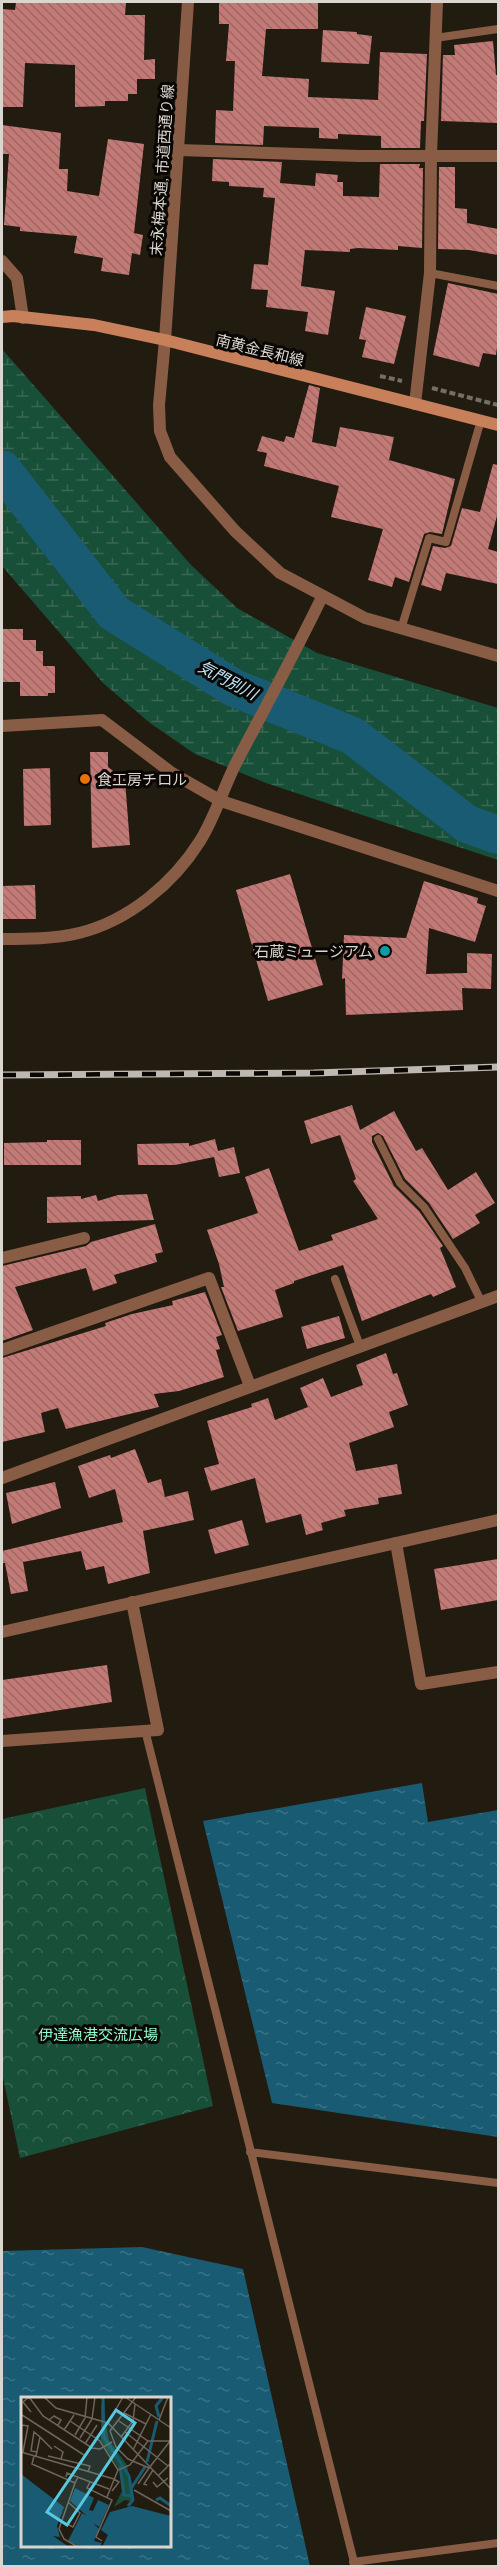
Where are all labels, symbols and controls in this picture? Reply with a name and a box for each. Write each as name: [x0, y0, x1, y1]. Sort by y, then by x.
street label: 末永梅本通, 市道西通り線: [147, 84, 177, 256]
street label: 南黄金長和線: [214, 330, 306, 370]
water label: 気門別川: [195, 656, 263, 705]
place label: 食工房チロル: [97, 770, 187, 789]
marker: 食工房チロル: [78, 772, 92, 786]
place label: 石蔵ミュージアム: [254, 942, 373, 961]
marker: 石蔵ミュージアム: [378, 944, 392, 958]
park label: 伊達漁港交流広場: [38, 2025, 158, 2044]
inset map: [21, 2397, 171, 2547]

